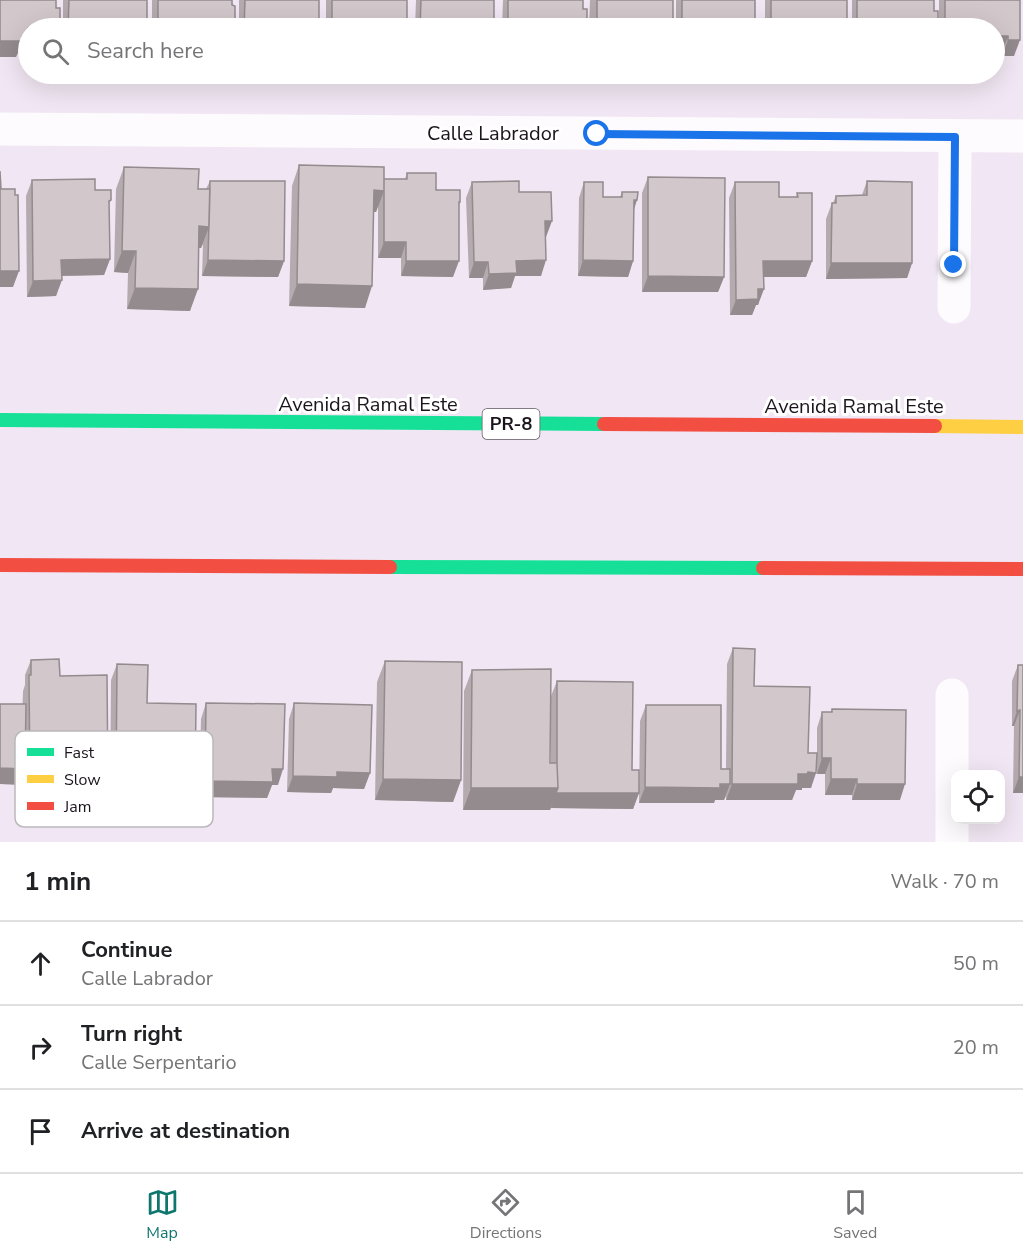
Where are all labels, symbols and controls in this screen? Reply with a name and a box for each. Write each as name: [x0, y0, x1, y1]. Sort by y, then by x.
search box: [18, 18, 1005, 84]
icon: search: [39, 35, 72, 68]
text: Search here: [87, 36, 204, 66]
street label: Calle Labrador: [427, 120, 559, 147]
route start: [583, 120, 609, 146]
route end: [940, 251, 966, 277]
street label: Avenida Ramal Este: [278, 391, 458, 418]
street label: Avenida Ramal Este: [764, 393, 944, 420]
road number: PR-8: [482, 409, 540, 439]
legend: [15, 731, 213, 827]
text: Fast: [64, 742, 95, 764]
text: Slow: [64, 769, 101, 791]
map controls: [951, 770, 1005, 824]
button: locate: [951, 770, 1005, 824]
text: Jam: [63, 796, 91, 818]
text: 1 min: [24, 864, 91, 899]
text: Walk · 70 m: [891, 868, 999, 895]
text: Continue: [81, 935, 172, 965]
icon: ahead: [24, 947, 57, 980]
text: 50 m: [953, 950, 999, 977]
text: Calle Labrador: [81, 965, 213, 992]
text: Turn right: [81, 1019, 182, 1049]
icon: right: [24, 1031, 57, 1064]
text: 20 m: [953, 1034, 999, 1061]
text: Calle Serpentario: [81, 1049, 237, 1076]
icon: arrive: [24, 1115, 57, 1148]
text: Arrive at destination: [81, 1116, 290, 1146]
tab: Map: [146, 1186, 179, 1244]
tab: Directions: [470, 1186, 542, 1244]
tab: Saved: [833, 1186, 877, 1244]

